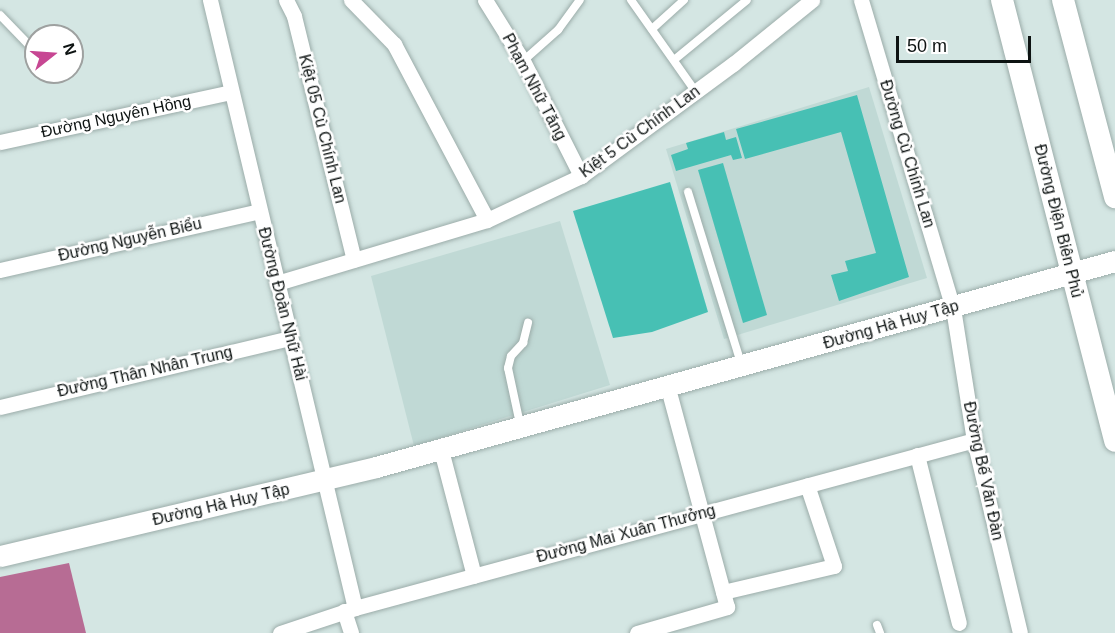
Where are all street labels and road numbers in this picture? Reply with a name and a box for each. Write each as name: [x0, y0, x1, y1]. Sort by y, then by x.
street label: Phạm Nhữ Tăng: [498, 30, 570, 144]
street label: Kiệt 05 Cù Chính Lan: [294, 52, 350, 206]
street label: Đường Cù Chính Lan: [875, 78, 939, 230]
street label: Kiệt 5 Cù Chính Lan: [576, 82, 704, 182]
street label: Đường Nguyên Hồng: [39, 92, 193, 142]
street label: Đường Điện Biên Phủ: [1030, 142, 1086, 300]
street label: Đường Nguyễn Biểu: [56, 214, 204, 266]
street label: Đường Đoàn Nhữ Hài: [254, 225, 310, 383]
street label: Đường Hà Huy Tập: [821, 296, 961, 354]
street label: Đường Thân Nhân Trung: [55, 342, 235, 402]
street label: Đường Bế Văn Đàn: [959, 400, 1007, 542]
street label: Đường Hà Huy Tập: [150, 480, 292, 530]
street label: Đường Mai Xuân Thưởng: [534, 501, 718, 567]

